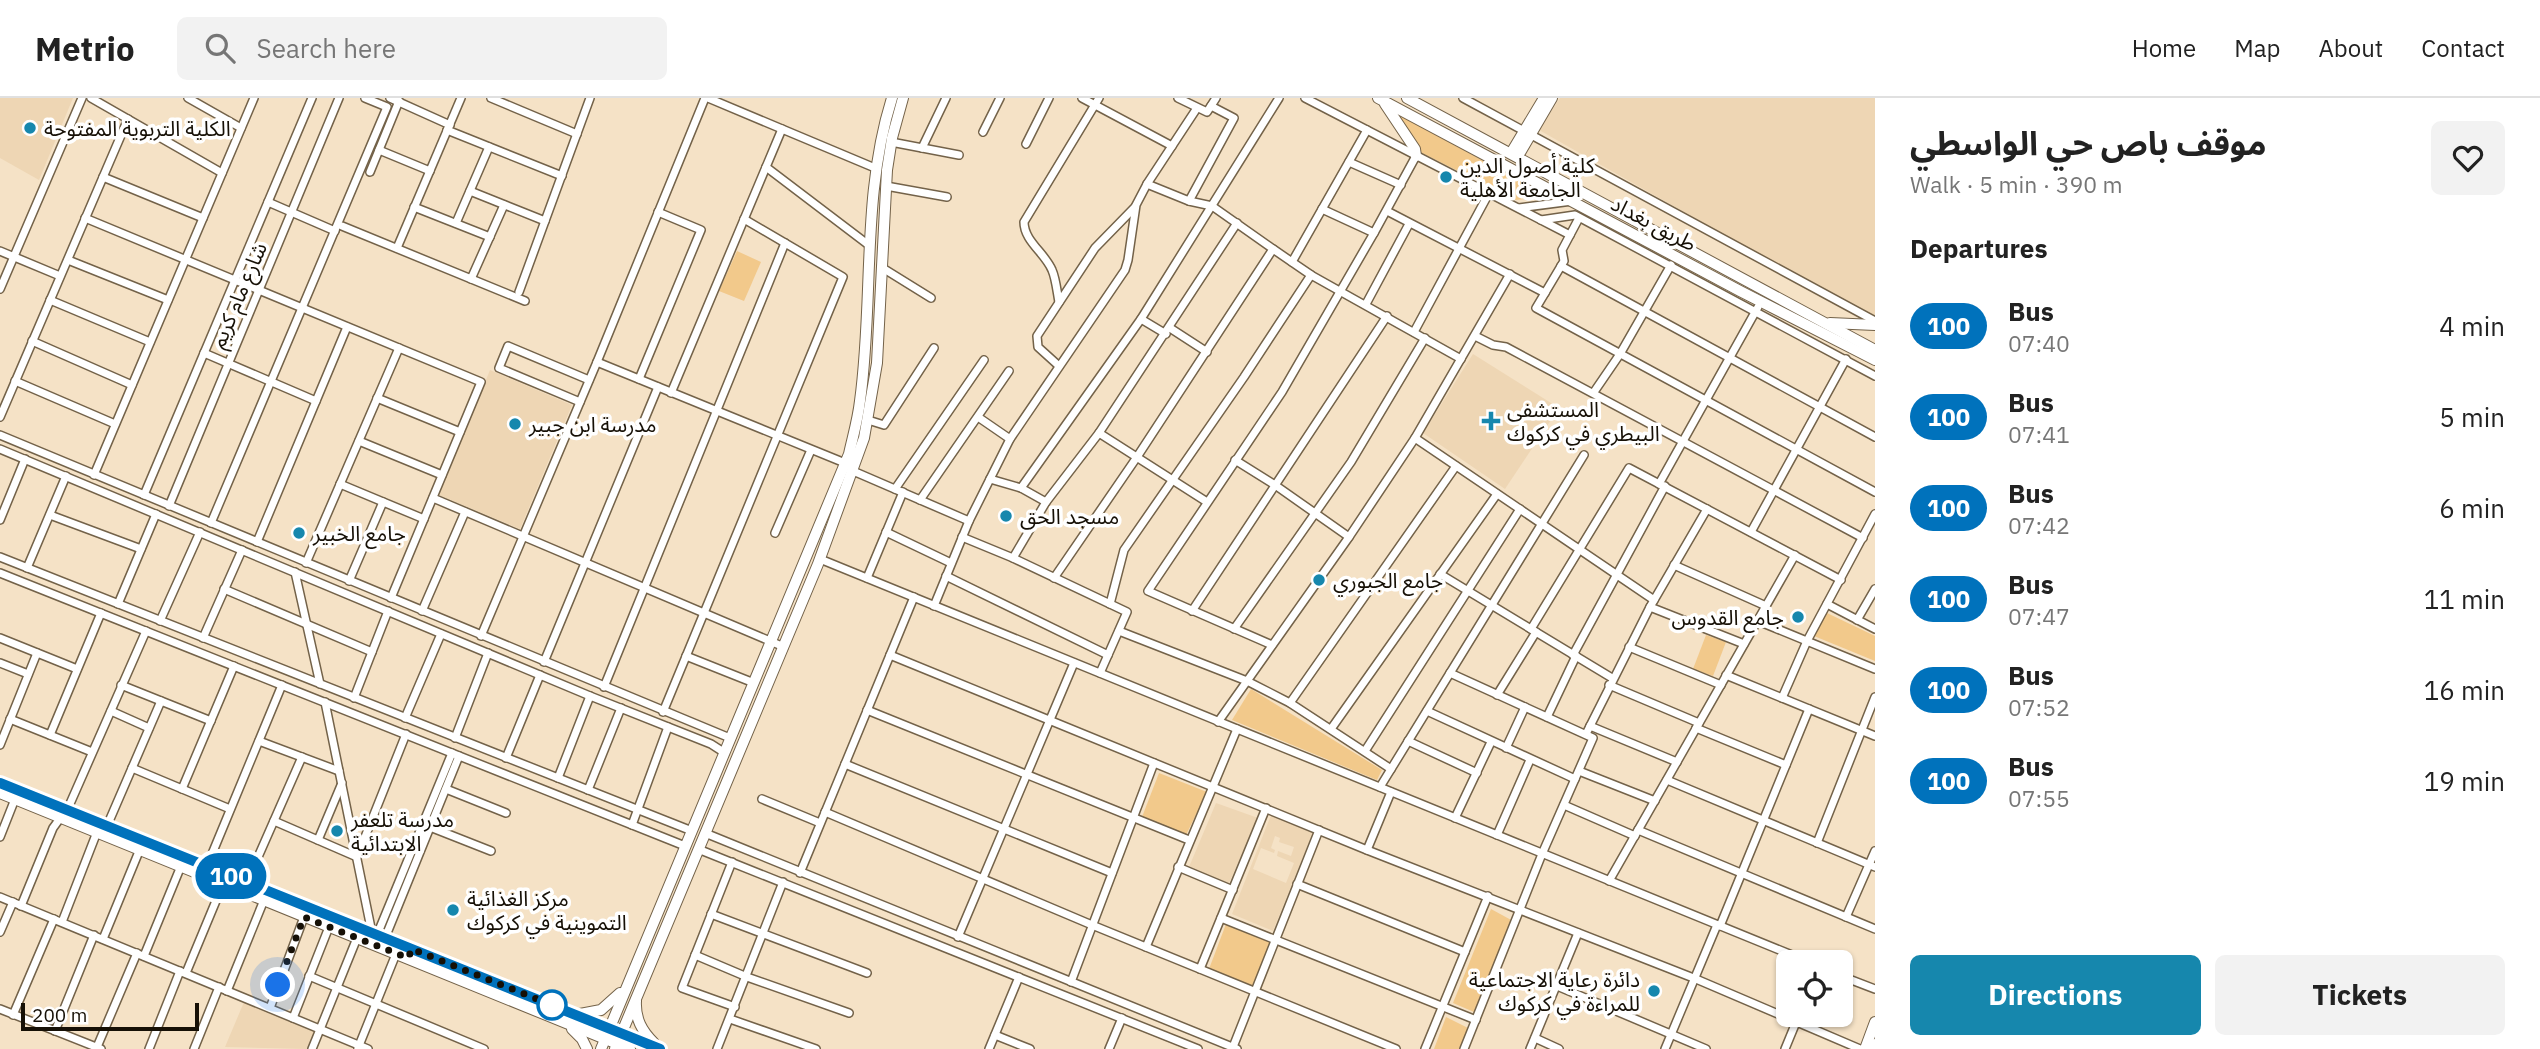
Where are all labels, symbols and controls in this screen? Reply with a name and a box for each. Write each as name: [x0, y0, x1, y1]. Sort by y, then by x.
search box: [177, 17, 667, 80]
text: Metrio: [35, 27, 135, 70]
icon: search: [201, 29, 239, 67]
text: Search here: [257, 31, 396, 65]
text: Home: [2132, 32, 2196, 64]
text: Map: [2234, 32, 2280, 64]
text: About: [2318, 32, 2383, 64]
text: Contact: [2421, 32, 2505, 64]
place label: الكلية التربوية المفتوحة: [44, 114, 231, 142]
marker: الكلية التربوية المفتوحة: [22, 120, 38, 136]
text: موقف باص حي الواسطي: [1910, 121, 2266, 164]
button: heart: [2431, 121, 2505, 195]
place label: كلية أصول الدين الجامعة الأهلية: [1460, 151, 1595, 203]
marker: كلية أصول الدين الجامعة الأهلية: [1438, 169, 1454, 185]
text: Walk · 5 min · 390 m: [1910, 169, 2123, 199]
street label: طريق بغداد: [1606, 189, 1702, 257]
text: Departures: [1910, 231, 2048, 265]
street label: شارع مام كريم: [203, 238, 276, 353]
text: Bus: [2008, 294, 2054, 328]
text: 4 min: [2439, 309, 2505, 343]
text: 100: [1927, 310, 1970, 342]
text: 07:40: [2008, 328, 2070, 358]
text: Bus: [2008, 385, 2054, 419]
place label: المستشفى البيطري في كركوك: [1507, 395, 1660, 450]
text: 5 min: [2439, 400, 2505, 434]
text: 100: [1927, 401, 1970, 433]
place label: مدرسة ابن جبير: [528, 410, 657, 438]
marker: المستشفى البيطري في كركوك: [1481, 411, 1501, 431]
marker: مدرسة ابن جبير: [507, 416, 523, 432]
text: 07:41: [2008, 419, 2070, 449]
text: Bus: [2008, 476, 2054, 510]
text: 6 min: [2439, 491, 2505, 525]
text: 100: [1927, 492, 1970, 524]
place label: مسجد الحق: [1020, 502, 1119, 530]
marker: مسجد الحق: [998, 508, 1014, 524]
text: 07:42: [2008, 510, 2070, 540]
place label: جامع الخبير: [312, 519, 406, 549]
marker: جامع الخبير: [291, 525, 307, 541]
place label: جامع الجبوري: [1333, 566, 1443, 597]
text: Bus: [2008, 567, 2054, 601]
marker: جامع الجبوري: [1311, 572, 1327, 588]
text: 11 min: [2424, 582, 2505, 616]
text: 100: [1927, 583, 1970, 615]
text: 07:47: [2008, 601, 2070, 631]
place label: جامع القدوس: [1672, 603, 1784, 633]
marker: جامع القدوس: [1790, 609, 1806, 625]
text: Bus: [2008, 658, 2054, 692]
text: 16 min: [2424, 673, 2505, 707]
text: 100: [1927, 674, 1970, 706]
text: 07:52: [2008, 692, 2070, 722]
text: Bus: [2008, 749, 2054, 783]
text: 19 min: [2424, 764, 2505, 798]
text: 100: [1927, 765, 1970, 797]
text: 07:55: [2008, 783, 2070, 813]
place label: مدرسة تلعفر الابتدائية: [350, 805, 454, 857]
marker: مدرسة تلعفر الابتدائية: [329, 823, 345, 839]
line badge: 100: [191, 853, 271, 899]
text: 100: [209, 860, 253, 892]
place label: مركز الغذائية التموينية في كركوك: [467, 884, 627, 939]
marker: مركز الغذائية التموينية في كركوك: [445, 902, 461, 918]
map controls: [1776, 950, 1853, 1027]
button: locate: [1776, 950, 1853, 1027]
button: Directions: [1910, 955, 2201, 1035]
button: Tickets: [2215, 955, 2505, 1035]
place label: دائرة رعاية الاجتماعية للمراءة في كركوك: [1469, 965, 1640, 1020]
your location: [260, 967, 295, 1002]
marker: دائرة رعاية الاجتماعية للمراءة في كركوك: [1646, 983, 1662, 999]
unlabelled marker: [537, 990, 567, 1020]
scale bar: [21, 1000, 200, 1032]
text: 200 m: [32, 1003, 87, 1027]

